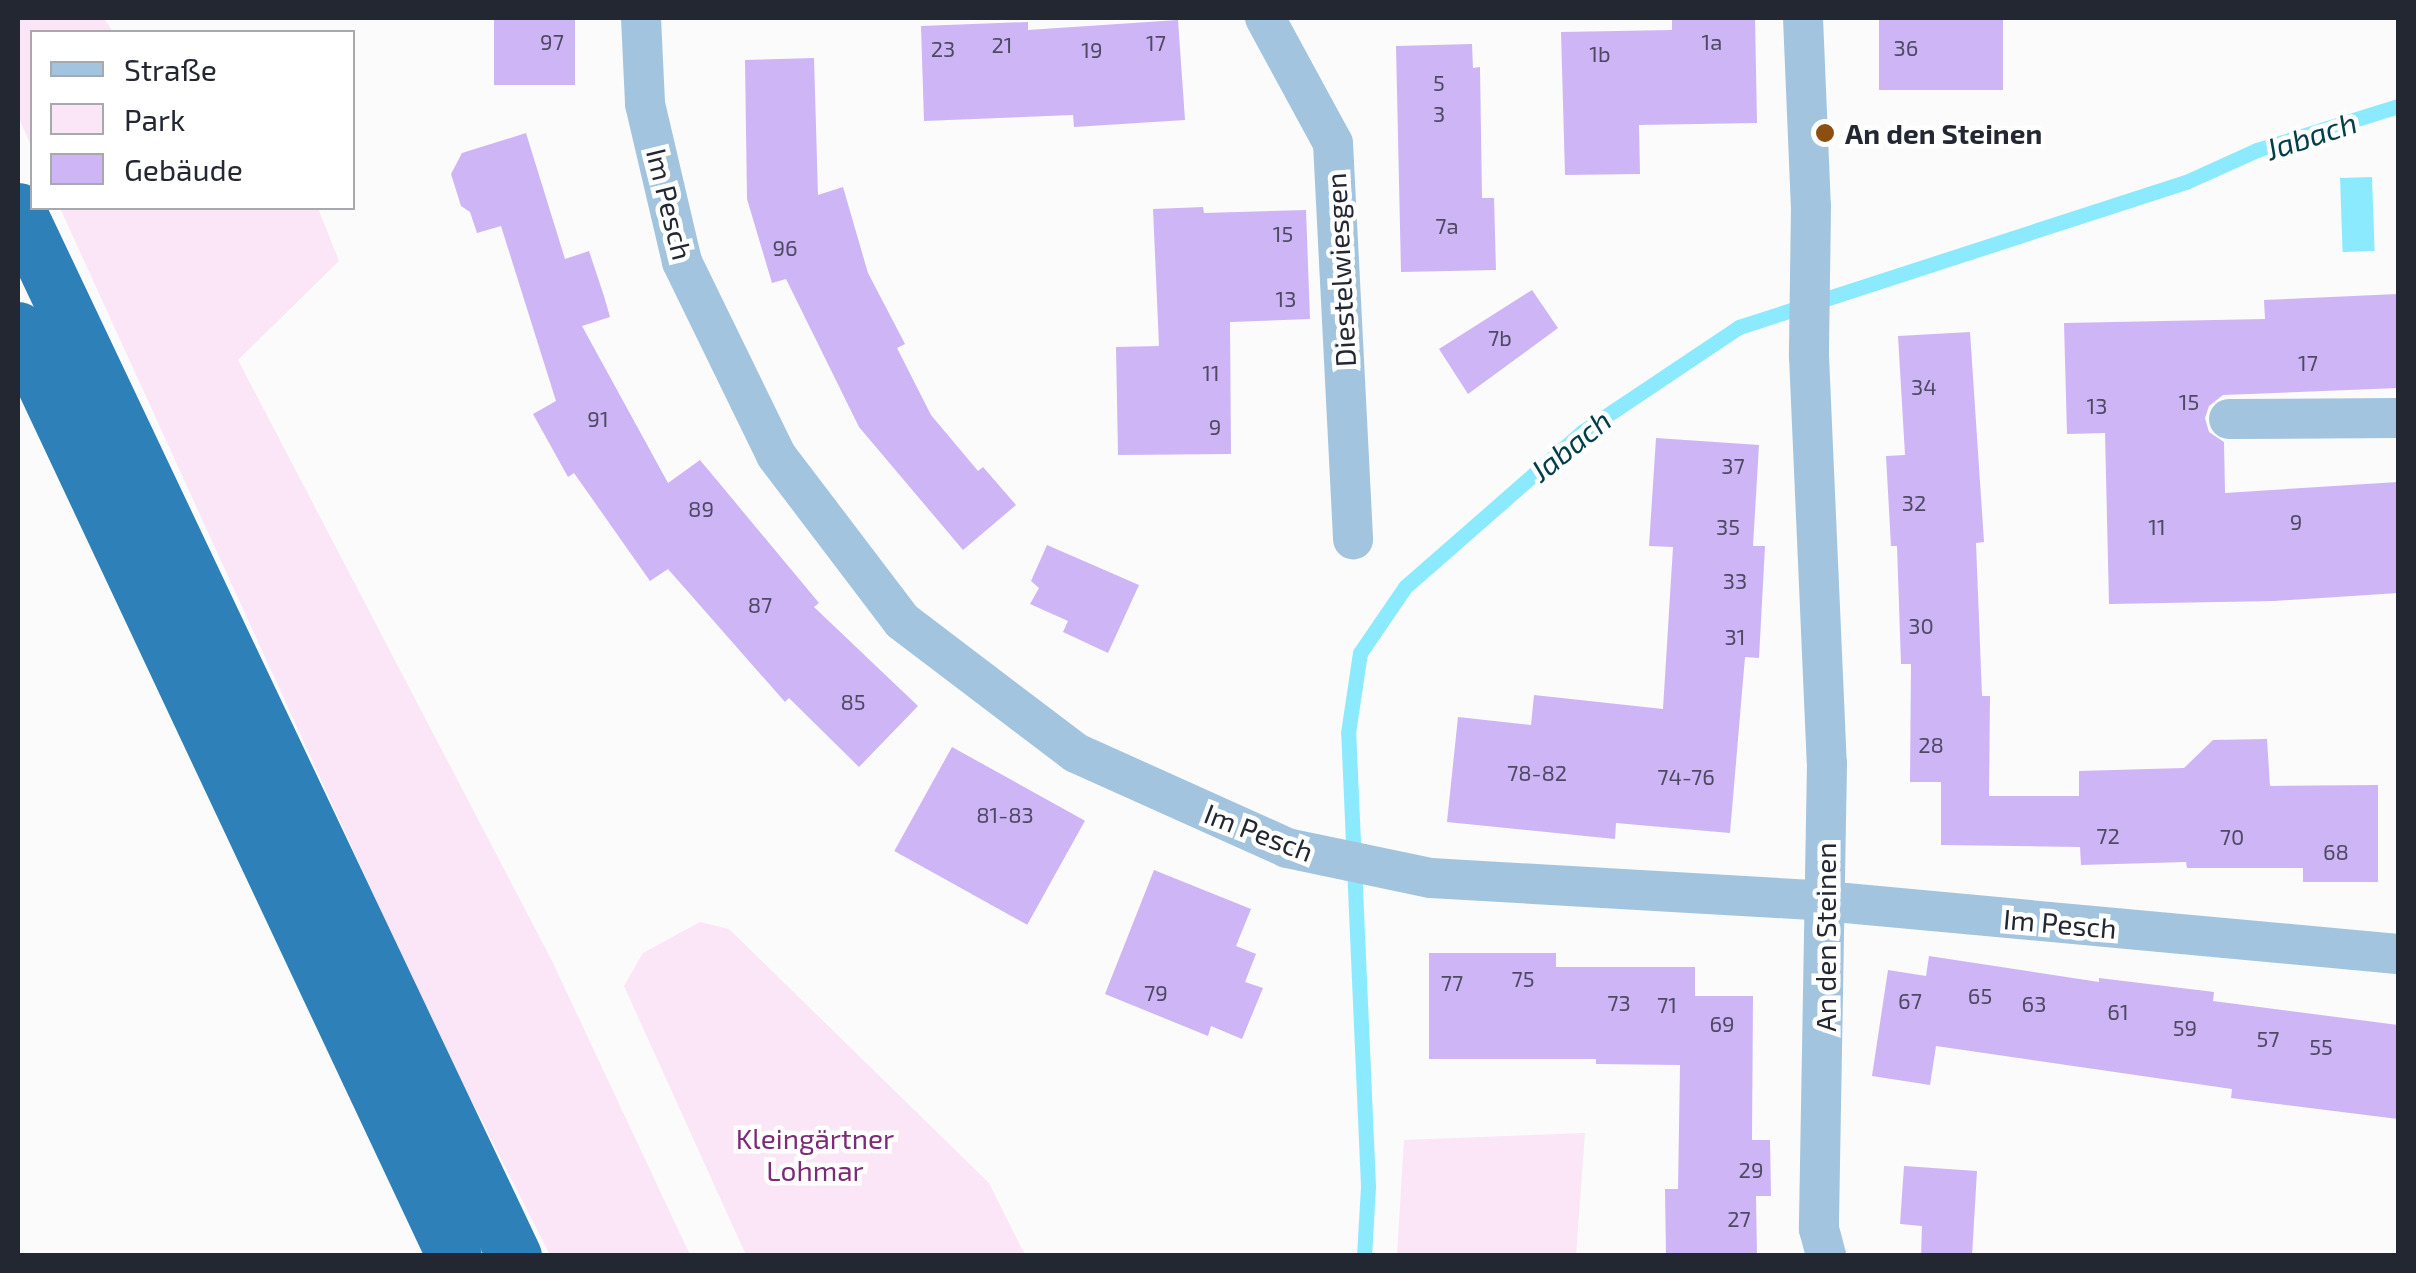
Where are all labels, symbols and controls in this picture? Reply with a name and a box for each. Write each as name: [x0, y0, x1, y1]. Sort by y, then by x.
house number: 97: [540, 29, 564, 55]
house number: 1a: [1702, 29, 1722, 55]
legend: [30, 30, 355, 210]
house number: 17: [1146, 30, 1166, 56]
house number: 21: [991, 32, 1013, 58]
house number: 36: [1894, 35, 1918, 61]
house number: 23: [931, 36, 955, 62]
house number: 19: [1081, 37, 1103, 63]
house number: 1b: [1589, 41, 1611, 67]
text: Straße: [124, 51, 217, 87]
house number: 5: [1433, 70, 1445, 96]
text: Park: [124, 101, 185, 137]
house number: 3: [1433, 101, 1445, 127]
water label: Jabach: [2261, 103, 2361, 167]
place label: An den Steinen: [1845, 116, 2042, 150]
marker: An den Steinen: [1814, 122, 1836, 144]
street label: Im Pesch: [640, 145, 700, 263]
text: Gebäude: [124, 151, 243, 187]
street label: Diestelwiesgen: [1318, 172, 1362, 368]
house number: 7a: [1435, 213, 1459, 239]
house number: 15: [1273, 221, 1293, 247]
house number: 96: [772, 235, 798, 261]
house number: 13: [1276, 286, 1296, 312]
house number: 7b: [1488, 325, 1512, 351]
house number: 17: [2298, 350, 2318, 376]
house number: 11: [1202, 360, 1220, 386]
house number: 34: [1911, 374, 1937, 400]
house number: 15: [2179, 389, 2199, 415]
house number: 13: [2087, 393, 2107, 419]
water label: Jabach: [1522, 402, 1618, 488]
house number: 91: [587, 406, 609, 432]
house number: 9: [1209, 414, 1221, 440]
house number: 37: [1721, 453, 1745, 479]
house number: 32: [1902, 490, 1926, 516]
house number: 89: [688, 496, 714, 522]
house number: 9: [2290, 509, 2302, 535]
house number: 35: [1716, 514, 1740, 540]
house number: 11: [2148, 514, 2166, 540]
house number: 33: [1723, 568, 1747, 594]
house number: 87: [748, 592, 772, 618]
house number: 30: [1908, 613, 1934, 639]
house number: 31: [1725, 624, 1745, 650]
house number: 85: [840, 689, 866, 715]
house number: 28: [1918, 732, 1944, 758]
house number: 78-82: [1507, 760, 1567, 786]
house number: 74-76: [1657, 764, 1715, 790]
street label: Im Pesch: [1200, 796, 1318, 868]
house number: 81-83: [976, 802, 1034, 828]
house number: 72: [2096, 823, 2120, 849]
house number: 70: [2220, 824, 2244, 850]
house number: 68: [2323, 839, 2349, 865]
street label: An den Steinen: [1808, 842, 1842, 1032]
street label: Im Pesch: [2002, 901, 2118, 945]
house number: 75: [1511, 966, 1535, 992]
house number: 77: [1441, 970, 1463, 996]
house number: 79: [1144, 980, 1168, 1006]
house number: 65: [1968, 983, 1992, 1009]
house number: 67: [1898, 988, 1922, 1014]
house number: 73: [1607, 990, 1631, 1016]
house number: 63: [2022, 991, 2046, 1017]
house number: 71: [1657, 992, 1677, 1018]
house number: 61: [2107, 999, 2129, 1025]
house number: 69: [1709, 1011, 1735, 1037]
house number: 59: [2173, 1015, 2197, 1041]
house number: 57: [2256, 1026, 2280, 1052]
house number: 55: [2309, 1034, 2333, 1060]
park label: Kleingärtner Lohmar: [736, 1121, 894, 1187]
house number: 29: [1739, 1157, 1763, 1183]
house number: 27: [1727, 1206, 1751, 1232]

